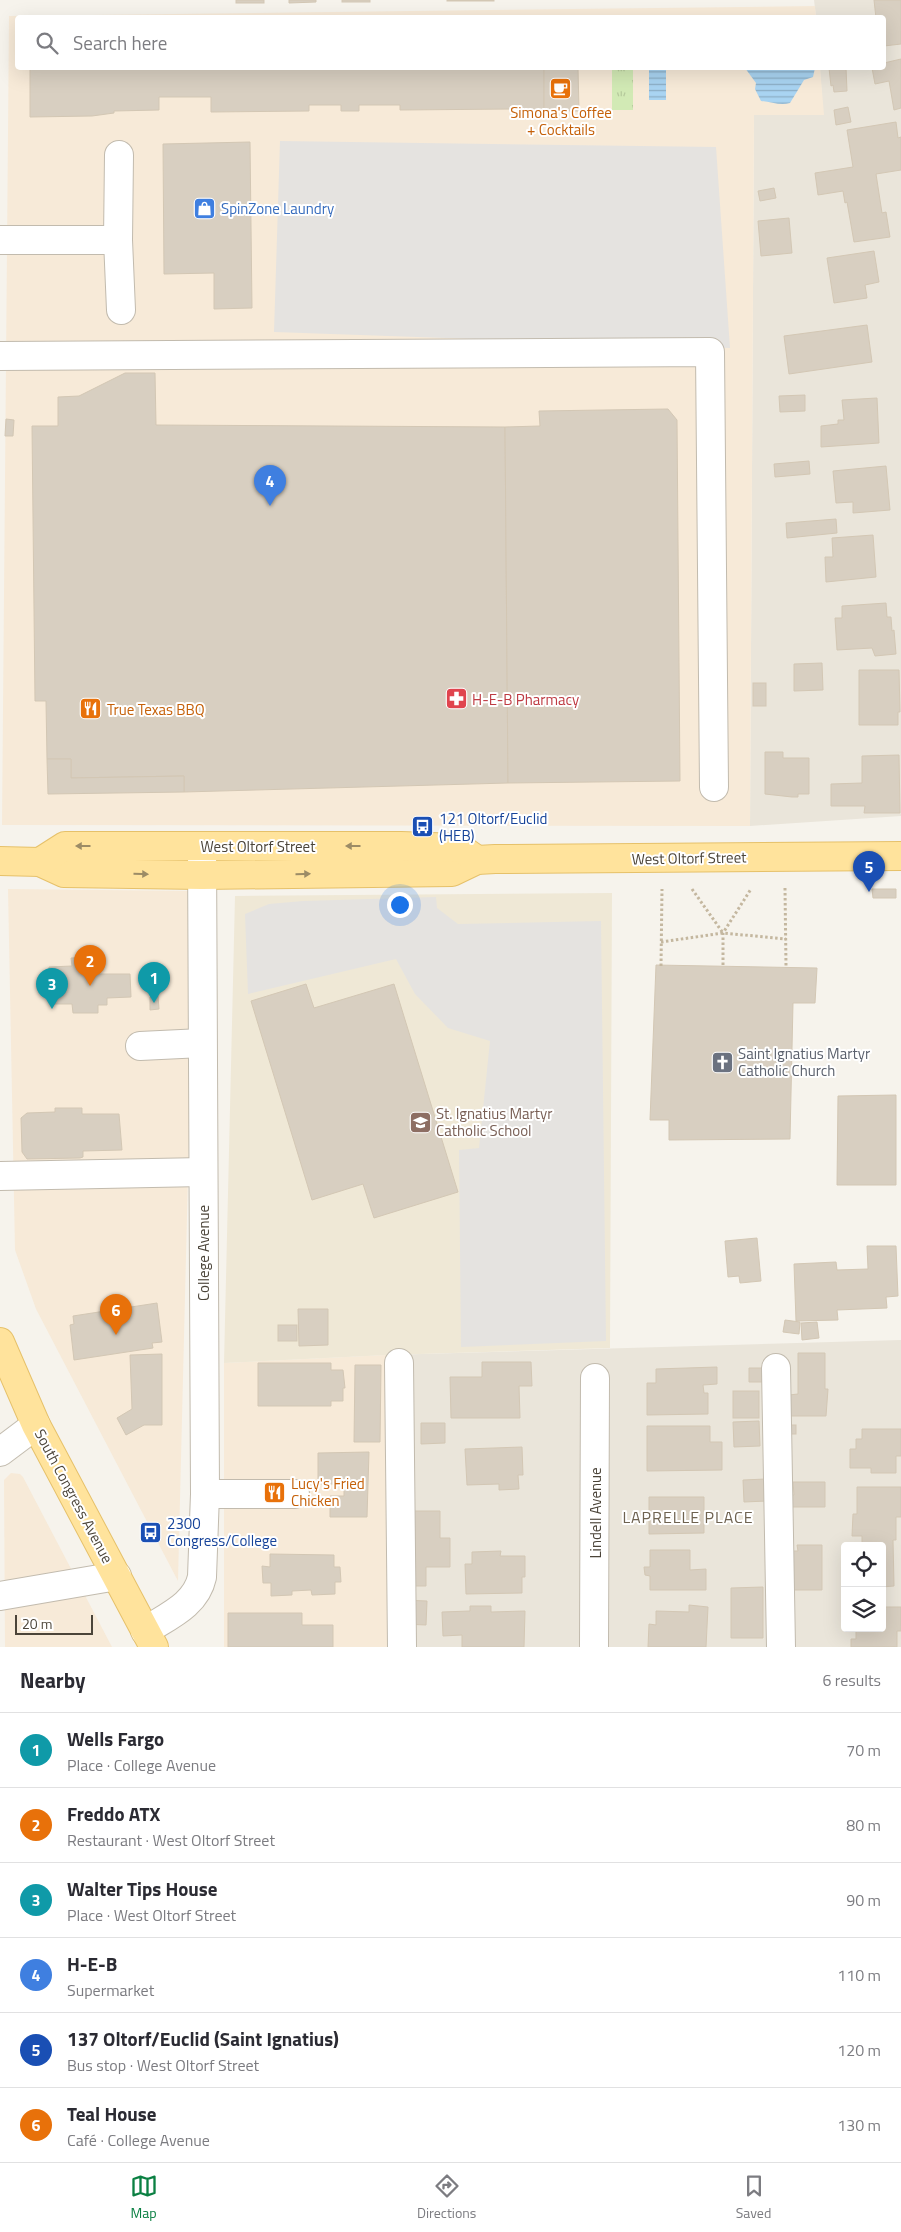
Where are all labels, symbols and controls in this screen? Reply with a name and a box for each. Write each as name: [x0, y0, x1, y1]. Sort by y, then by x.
search box: [15, 15, 886, 70]
text: Search here: [73, 28, 167, 57]
icon: search: [33, 29, 61, 57]
cafe icon: Simona's Coffee + Cocktails: [549, 77, 573, 101]
place label: Simona's Coffee + Cocktails: [510, 101, 612, 141]
shop icon: SpinZone Laundry: [193, 196, 217, 220]
place label: SpinZone Laundry: [221, 197, 334, 220]
pin: 4: [254, 465, 286, 506]
pharmacy icon: H-E-B Pharmacy: [444, 687, 468, 711]
place label: H-E-B Pharmacy: [472, 688, 579, 711]
restaurant icon: True Texas BBQ: [79, 697, 103, 721]
place label: True Texas BBQ: [107, 698, 205, 721]
place label: 121 Oltorf/Euclid (HEB): [439, 807, 547, 847]
bus stop icon: 121 Oltorf/Euclid (HEB): [411, 815, 435, 839]
street label: West Oltorf Street: [201, 835, 316, 858]
one-way arrow: [75, 842, 91, 850]
one-way arrow: [344, 842, 360, 850]
street label: West Oltorf Street: [631, 845, 747, 870]
pin: 5: [853, 851, 885, 892]
one-way arrow: [133, 870, 149, 878]
one-way arrow: [295, 870, 311, 878]
your location: [387, 892, 413, 918]
pin: 2: [74, 945, 106, 986]
pin: 1: [138, 962, 170, 1003]
pin: 3: [36, 968, 68, 1009]
place label: Saint Ignatius Martyr Catholic Church: [738, 1042, 870, 1082]
church icon: Saint Ignatius Martyr Catholic Church: [710, 1050, 734, 1074]
place label: St. Ignatius Martyr Catholic School: [436, 1102, 552, 1142]
school or university icon: St. Ignatius Martyr Catholic School: [408, 1110, 432, 1134]
street label: College Avenue: [192, 1205, 215, 1301]
pin: 6: [100, 1294, 132, 1335]
street label: South Congress Avenue: [29, 1425, 119, 1567]
street label: Lindell Avenue: [584, 1467, 607, 1559]
place label: Lucy's Fried Chicken: [291, 1472, 365, 1512]
restaurant icon: Lucy's Fried Chicken: [263, 1480, 287, 1504]
district label: LAPRELLE PLACE: [622, 1505, 754, 1529]
place label: 2300 Congress/College: [167, 1512, 277, 1552]
bus stop icon: 2300 Congress/College: [139, 1520, 163, 1544]
map controls: [841, 1542, 886, 1632]
button: locate: [841, 1542, 886, 1587]
button: layers: [841, 1587, 886, 1632]
scale bar: [15, 1612, 92, 1635]
text: 20 m: [22, 1613, 52, 1634]
text: Nearby: [20, 1664, 85, 1696]
text: 6 results: [822, 1668, 881, 1692]
text: Wells Fargo: [67, 1724, 164, 1753]
text: 1: [32, 1738, 40, 1762]
text: 70 m: [846, 1738, 881, 1762]
text: Place · College Avenue: [67, 1753, 216, 1777]
text: Freddo ATX: [67, 1799, 160, 1828]
text: 2: [32, 1813, 40, 1837]
text: 80 m: [846, 1813, 881, 1837]
text: Restaurant · West Oltorf Street: [67, 1828, 275, 1852]
text: Walter Tips House: [67, 1874, 217, 1903]
text: 3: [32, 1888, 40, 1912]
text: 90 m: [846, 1888, 881, 1912]
text: Place · West Oltorf Street: [67, 1903, 236, 1927]
text: H-E-B: [67, 1949, 117, 1978]
text: 4: [32, 1963, 40, 1987]
text: 110 m: [837, 1963, 881, 1987]
text: Supermarket: [67, 1978, 154, 2002]
text: 137 Oltorf/Euclid (Saint Ignatius): [67, 2024, 339, 2053]
text: 5: [32, 2038, 40, 2062]
text: 120 m: [837, 2038, 881, 2062]
text: Bus stop · West Oltorf Street: [67, 2053, 259, 2077]
text: Teal House: [67, 2099, 156, 2128]
text: 6: [32, 2113, 40, 2137]
text: 130 m: [837, 2113, 881, 2137]
text: Café · College Avenue: [67, 2128, 210, 2152]
tab: Map: [130, 2172, 158, 2223]
tab: Directions: [417, 2172, 476, 2223]
tab: Saved: [736, 2172, 771, 2223]

